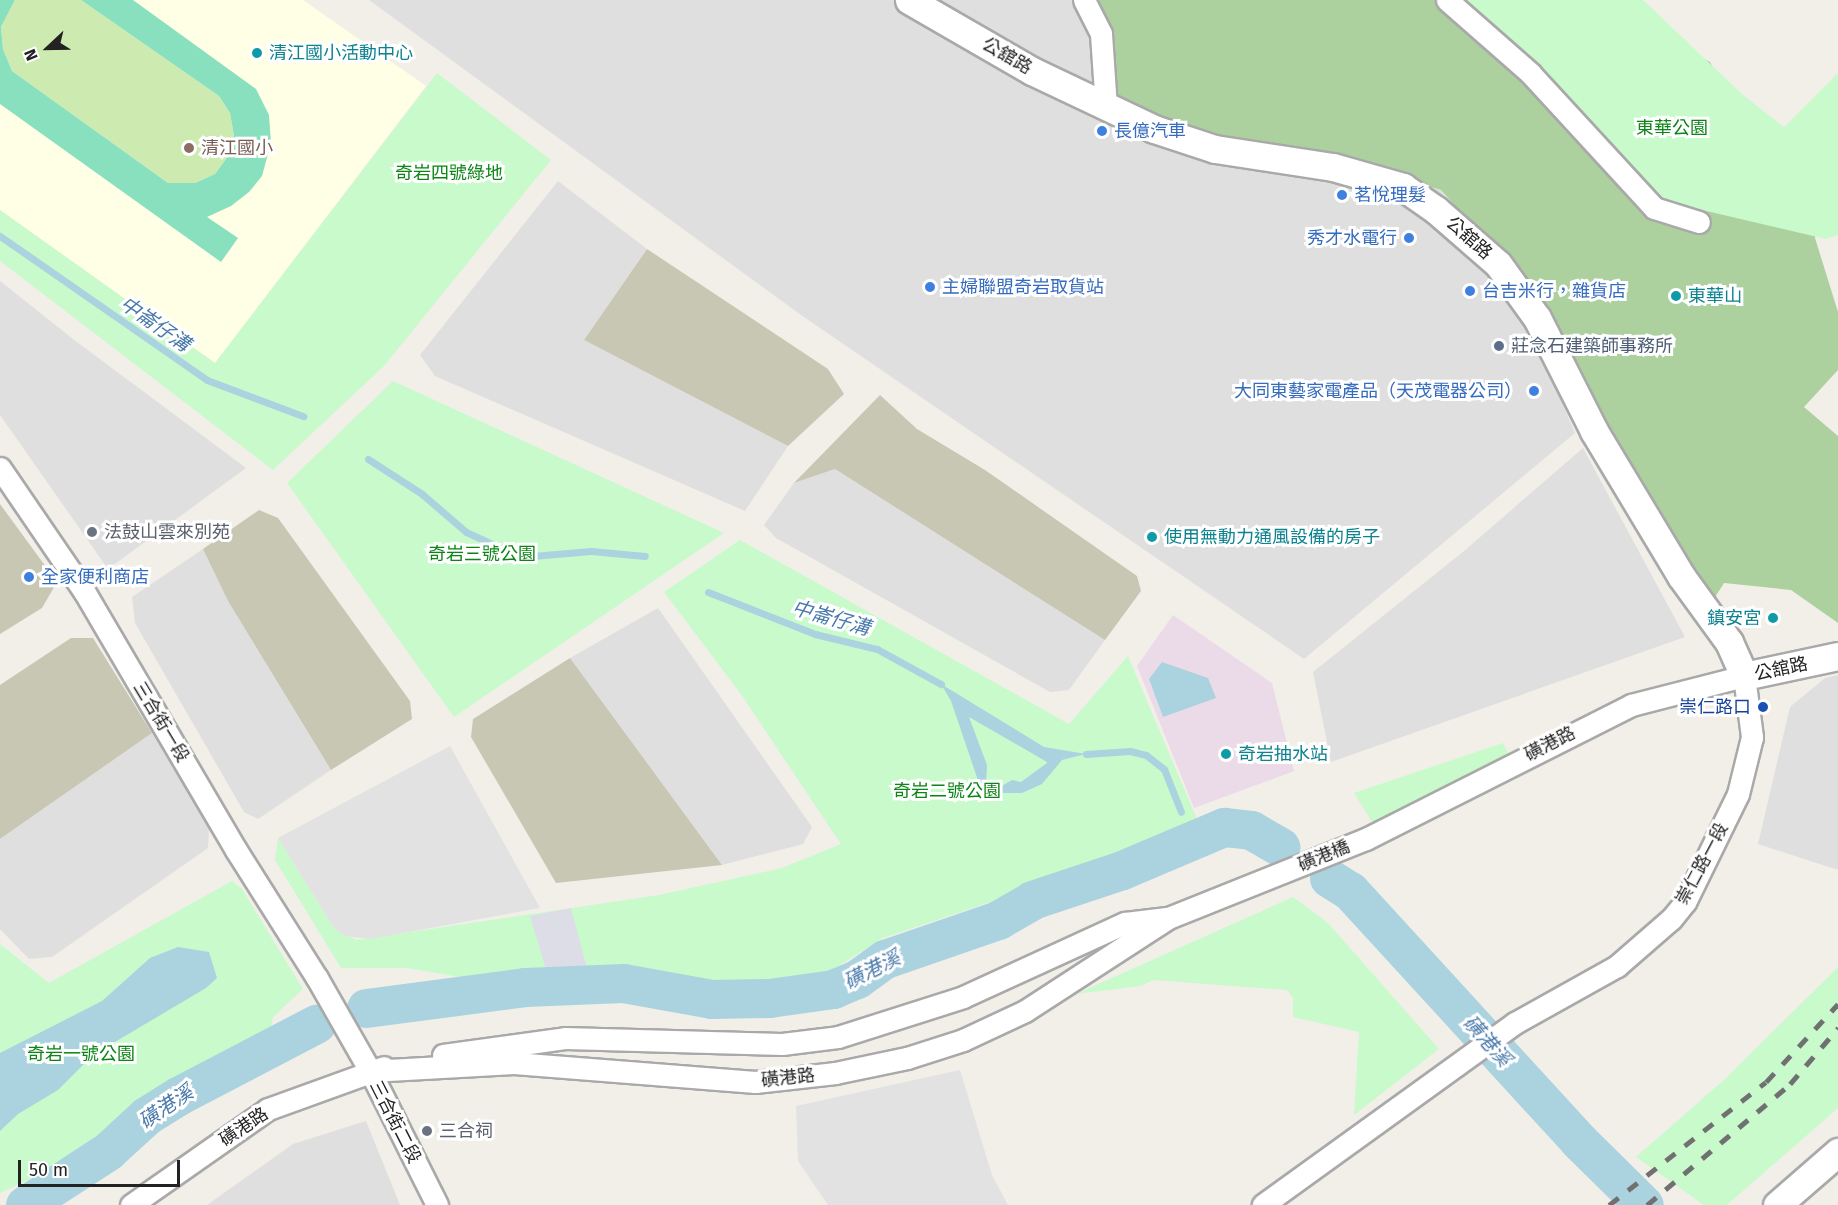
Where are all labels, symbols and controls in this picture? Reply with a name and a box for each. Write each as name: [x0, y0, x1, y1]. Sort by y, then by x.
north arrow: [18, 18, 78, 78]
street label: 公舘路: [978, 33, 1036, 79]
place label: 清江國小活動中心: [269, 42, 413, 64]
text: N: [20, 46, 42, 63]
marker: 清江國小活動中心: [250, 46, 264, 60]
park label: 東華公園: [1636, 117, 1708, 139]
place label: 長億汽車: [1114, 120, 1186, 142]
marker: 長億汽車: [1095, 124, 1109, 138]
place label: 清江國小: [201, 137, 273, 159]
marker: 清江國小: [182, 141, 196, 155]
park label: 奇岩四號綠地: [395, 162, 503, 184]
place label: 茗悅理髮: [1354, 184, 1426, 206]
marker: 茗悅理髮: [1335, 188, 1349, 202]
street label: 公舘路: [1442, 212, 1496, 264]
place label: 秀才水電行: [1307, 227, 1397, 249]
marker: 秀才水電行: [1402, 231, 1416, 245]
place label: 主婦聯盟奇岩取貨站: [942, 276, 1104, 298]
marker: 主婦聯盟奇岩取貨站: [923, 280, 937, 294]
place label: 台吉米行，雜貨店: [1482, 280, 1626, 302]
marker: 台吉米行，雜貨店: [1463, 284, 1477, 298]
place label: 東華山: [1688, 285, 1742, 307]
marker: 東華山: [1669, 289, 1683, 303]
water label: 中崙仔溝: [115, 291, 195, 357]
place label: 莊念石建築師事務所: [1511, 335, 1673, 357]
marker: 莊念石建築師事務所: [1492, 339, 1506, 353]
place label: 大同東藝家電產品（天茂電器公司）: [1234, 380, 1522, 402]
marker: 大同東藝家電產品（天茂電器公司）: [1527, 384, 1541, 398]
place label: 法鼓山雲來別苑: [104, 521, 230, 543]
marker: 法鼓山雲來別苑: [85, 525, 99, 539]
place label: 使用無動力通風設備的房子: [1164, 526, 1380, 548]
marker: 使用無動力通風設備的房子: [1145, 530, 1159, 544]
park label: 奇岩三號公園: [428, 543, 536, 565]
place label: 全家便利商店: [41, 566, 149, 588]
marker: 全家便利商店: [22, 570, 36, 584]
water label: 中崙仔溝: [789, 595, 873, 641]
place label: 鎮安宮: [1707, 607, 1761, 629]
marker: 鎮安宮: [1766, 611, 1780, 625]
street label: 公舘路: [1752, 653, 1810, 685]
street label: 三合街一段: [129, 678, 193, 766]
place label: 崇仁路口: [1679, 696, 1751, 718]
marker: 崇仁路口: [1756, 700, 1770, 714]
street label: 磺港路: [1521, 722, 1579, 766]
place label: 奇岩抽水站: [1238, 743, 1328, 765]
marker: 奇岩抽水站: [1219, 747, 1233, 761]
park label: 奇岩二號公園: [893, 780, 1001, 802]
street label: 崇仁路一段: [1671, 819, 1733, 909]
street label: 磺港橋: [1295, 836, 1353, 876]
water label: 磺港溪: [840, 946, 904, 994]
water label: 磺港溪: [1458, 1011, 1516, 1071]
park label: 奇岩一號公園: [27, 1043, 135, 1065]
street label: 磺港路: [760, 1064, 816, 1092]
street label: 三合街二段: [365, 1077, 425, 1167]
water label: 磺港溪: [134, 1080, 198, 1134]
street label: 磺港路: [216, 1103, 272, 1151]
place label: 三合祠: [439, 1120, 493, 1142]
marker: 三合祠: [420, 1124, 434, 1138]
scale bar: [21, 1148, 183, 1186]
text: 50 m: [29, 1159, 68, 1181]

